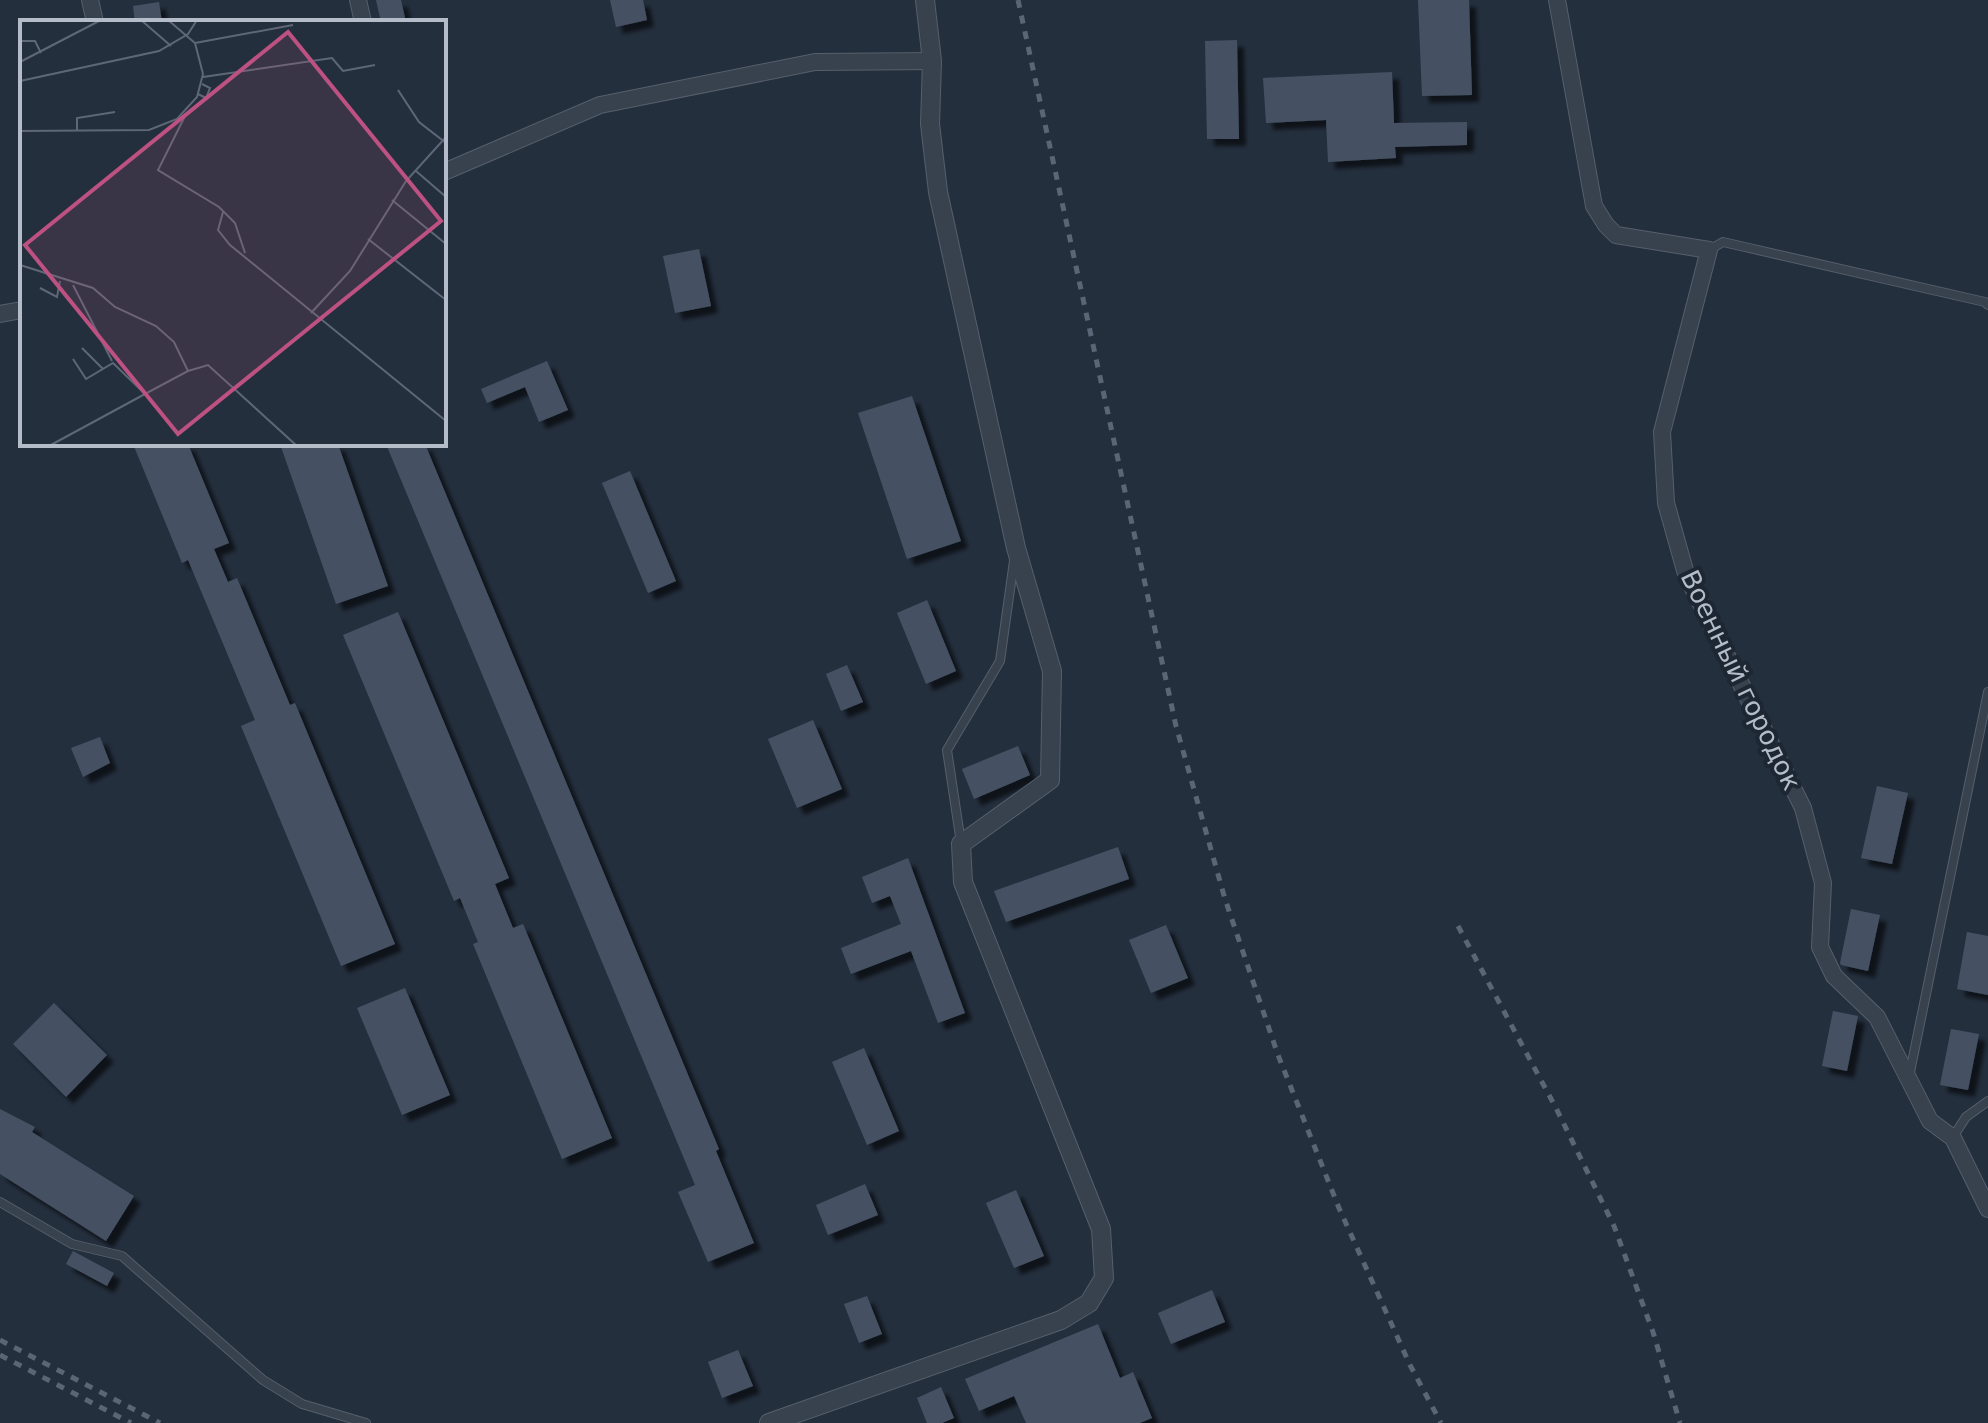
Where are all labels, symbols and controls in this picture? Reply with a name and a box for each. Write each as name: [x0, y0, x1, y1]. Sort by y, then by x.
inset map: [20, 20, 446, 446]
street label: Военный городок: [1675, 565, 1807, 795]

